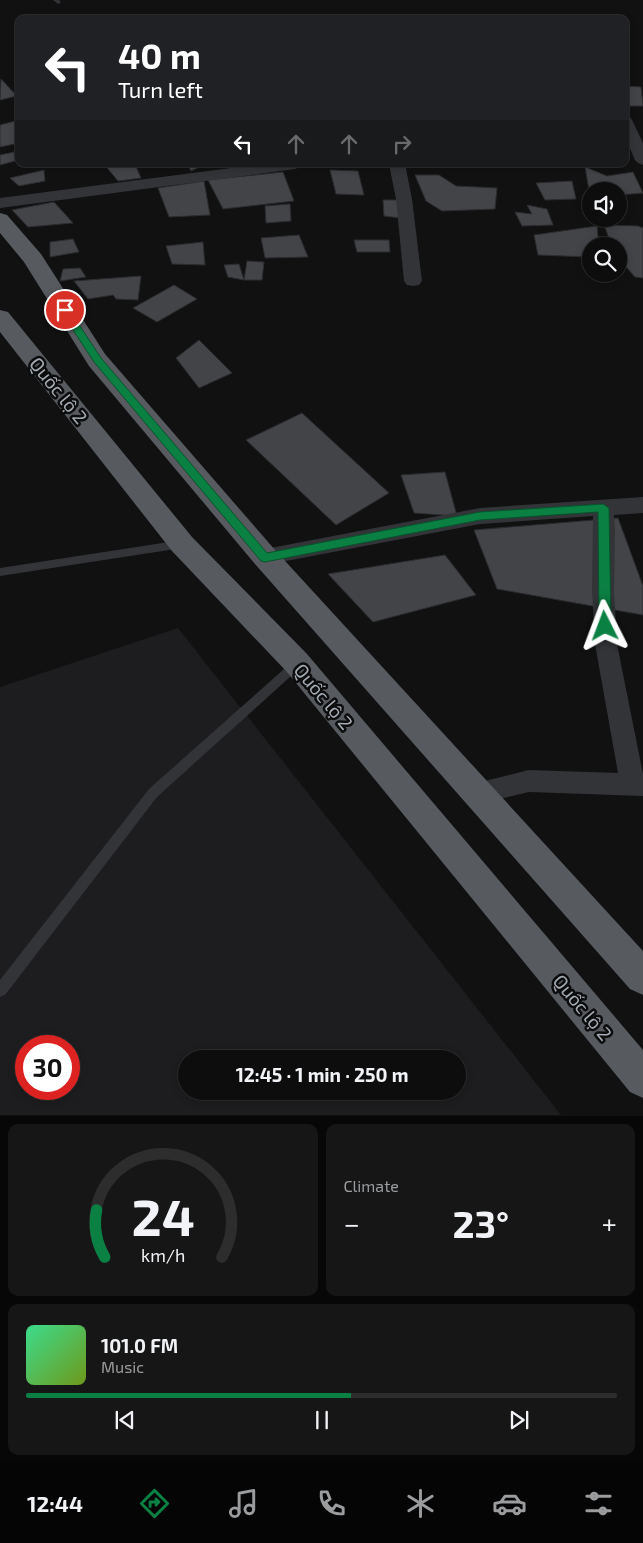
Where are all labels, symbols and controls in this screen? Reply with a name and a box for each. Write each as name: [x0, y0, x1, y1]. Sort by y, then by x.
text: 40 m: [118, 34, 201, 76]
icon: left: [35, 35, 100, 100]
text: Turn left: [118, 76, 203, 102]
icon: left: [229, 130, 257, 158]
icon: ahead: [282, 130, 310, 158]
icon: ahead: [335, 130, 363, 158]
icon: right: [388, 130, 416, 158]
map controls: [582, 182, 627, 282]
button: sound: [582, 182, 627, 227]
button: search: [582, 237, 627, 282]
pin: [44, 289, 86, 331]
icon: arrive: [51, 296, 79, 324]
street label: Quốc lộ 2: [25, 352, 93, 428]
position arrow: [578, 599, 630, 651]
street label: Quốc lộ 2: [290, 658, 358, 734]
street label: Quốc lộ 2: [549, 969, 617, 1045]
speed limit sign: 30: [15, 1035, 80, 1100]
text: 12:45 · 1 min · 250 m: [236, 1063, 408, 1086]
text: Climate: [344, 1176, 399, 1195]
text: 24: [131, 1184, 194, 1246]
text: 23°: [452, 1200, 509, 1246]
text: −: [344, 1206, 360, 1240]
text: +: [602, 1206, 617, 1240]
text: km/h: [141, 1244, 185, 1266]
text: 101.0 FM: [101, 1334, 178, 1357]
text: Music: [101, 1357, 144, 1376]
icon: previous: [111, 1406, 139, 1434]
icon: pause: [308, 1406, 336, 1434]
icon: next: [505, 1406, 533, 1434]
icon: directions: [137, 1486, 172, 1521]
icon: music: [226, 1486, 261, 1521]
icon: phone: [314, 1486, 349, 1521]
icon: climate: [403, 1486, 438, 1521]
icon: car: [492, 1486, 527, 1521]
icon: filters: [581, 1486, 616, 1521]
text: 12:44: [27, 1490, 83, 1516]

